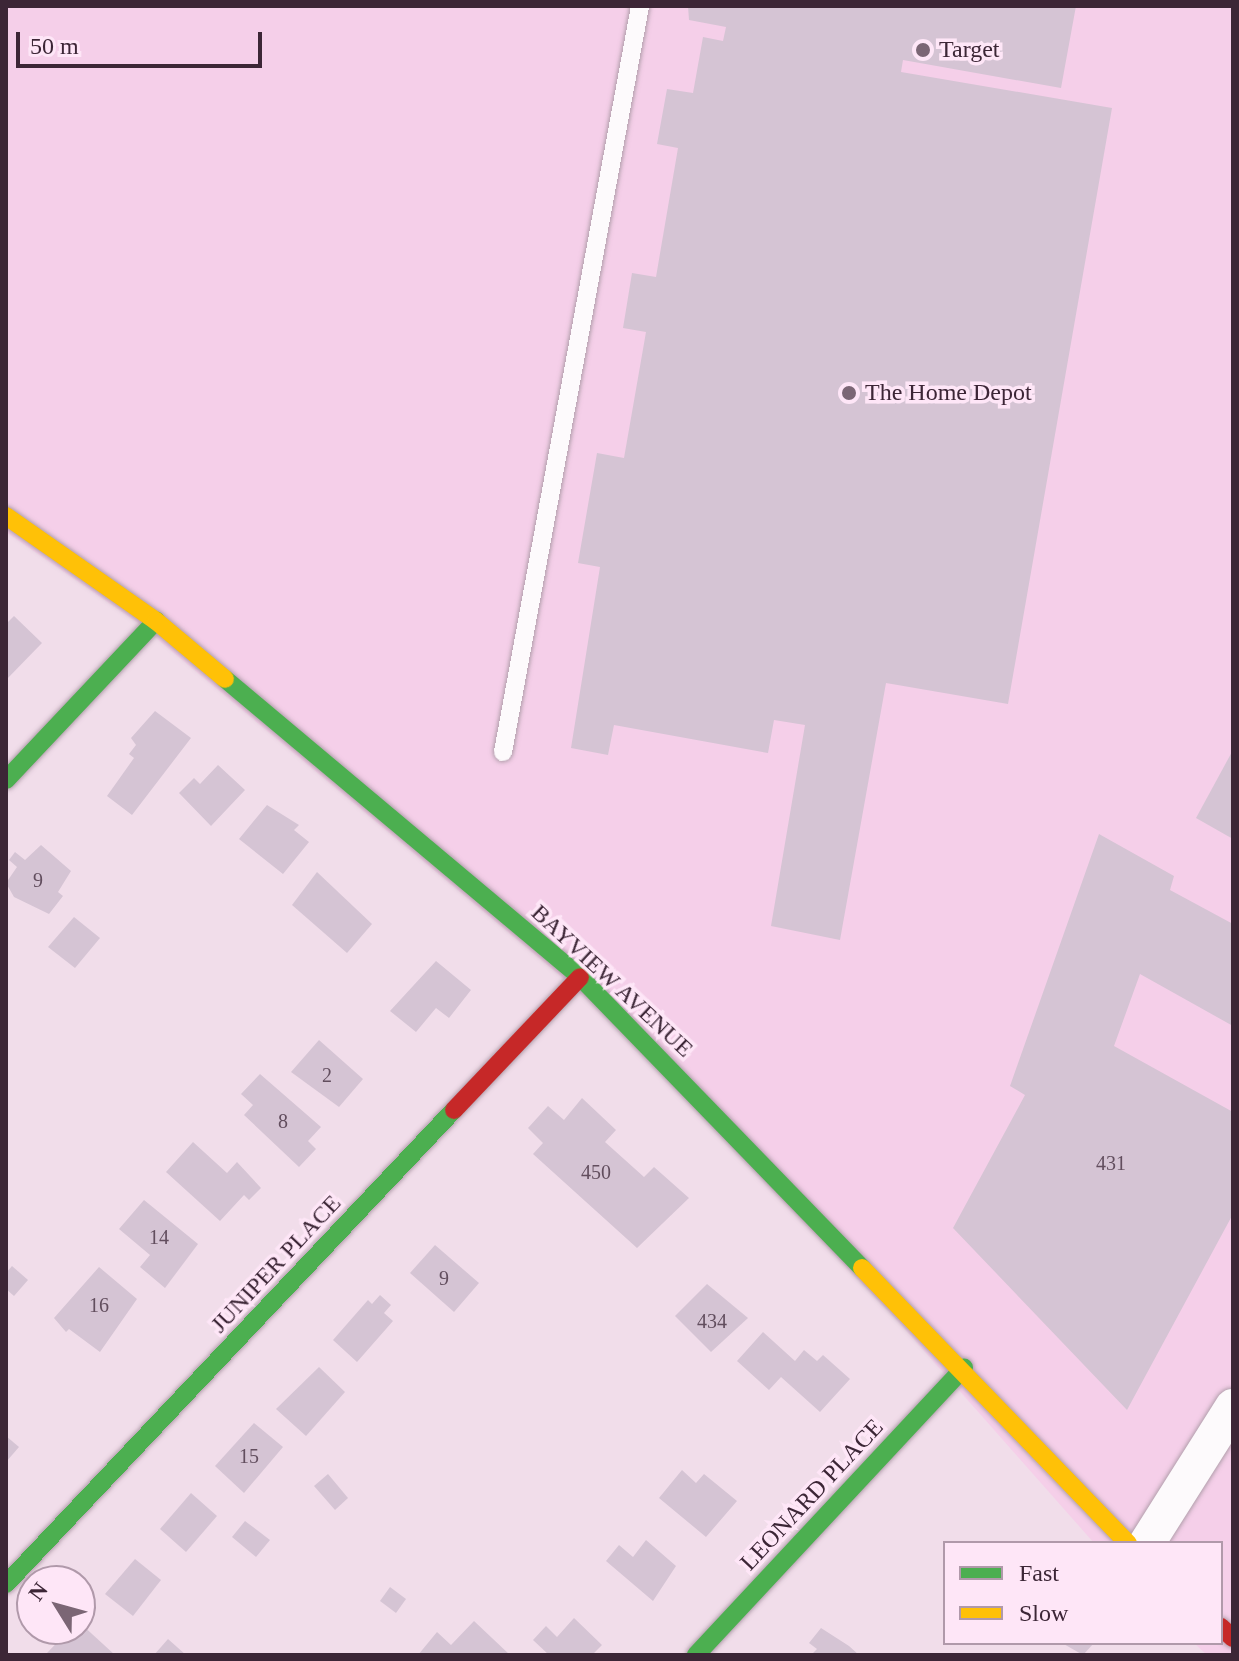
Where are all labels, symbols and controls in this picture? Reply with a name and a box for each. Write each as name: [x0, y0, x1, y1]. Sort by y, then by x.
scale bar: [20, 16, 266, 66]
text: 50 m: [30, 33, 79, 59]
place label: Target: [939, 36, 1000, 64]
marker: Target: [914, 41, 932, 59]
place label: The Home Depot: [865, 379, 1032, 407]
marker: The Home Depot: [840, 384, 858, 402]
house number: 9: [33, 868, 43, 892]
street label: BAYVIEW AVENUE: [524, 898, 700, 1064]
house number: 2: [322, 1063, 332, 1087]
house number: 8: [278, 1109, 288, 1133]
house number: 431: [1096, 1151, 1126, 1175]
house number: 450: [581, 1160, 611, 1184]
street label: JUNIPER PLACE: [205, 1189, 347, 1339]
house number: 14: [149, 1225, 169, 1249]
house number: 9: [439, 1266, 449, 1290]
house number: 16: [89, 1293, 109, 1317]
house number: 434: [697, 1309, 727, 1333]
street label: LEONARD PLACE: [734, 1413, 890, 1577]
house number: 15: [239, 1444, 259, 1468]
legend: [943, 1541, 1223, 1645]
text: Fast: [1019, 1560, 1059, 1586]
north arrow: [16, 1565, 96, 1645]
text: N: [23, 1578, 53, 1605]
text: Slow: [1019, 1600, 1068, 1626]

